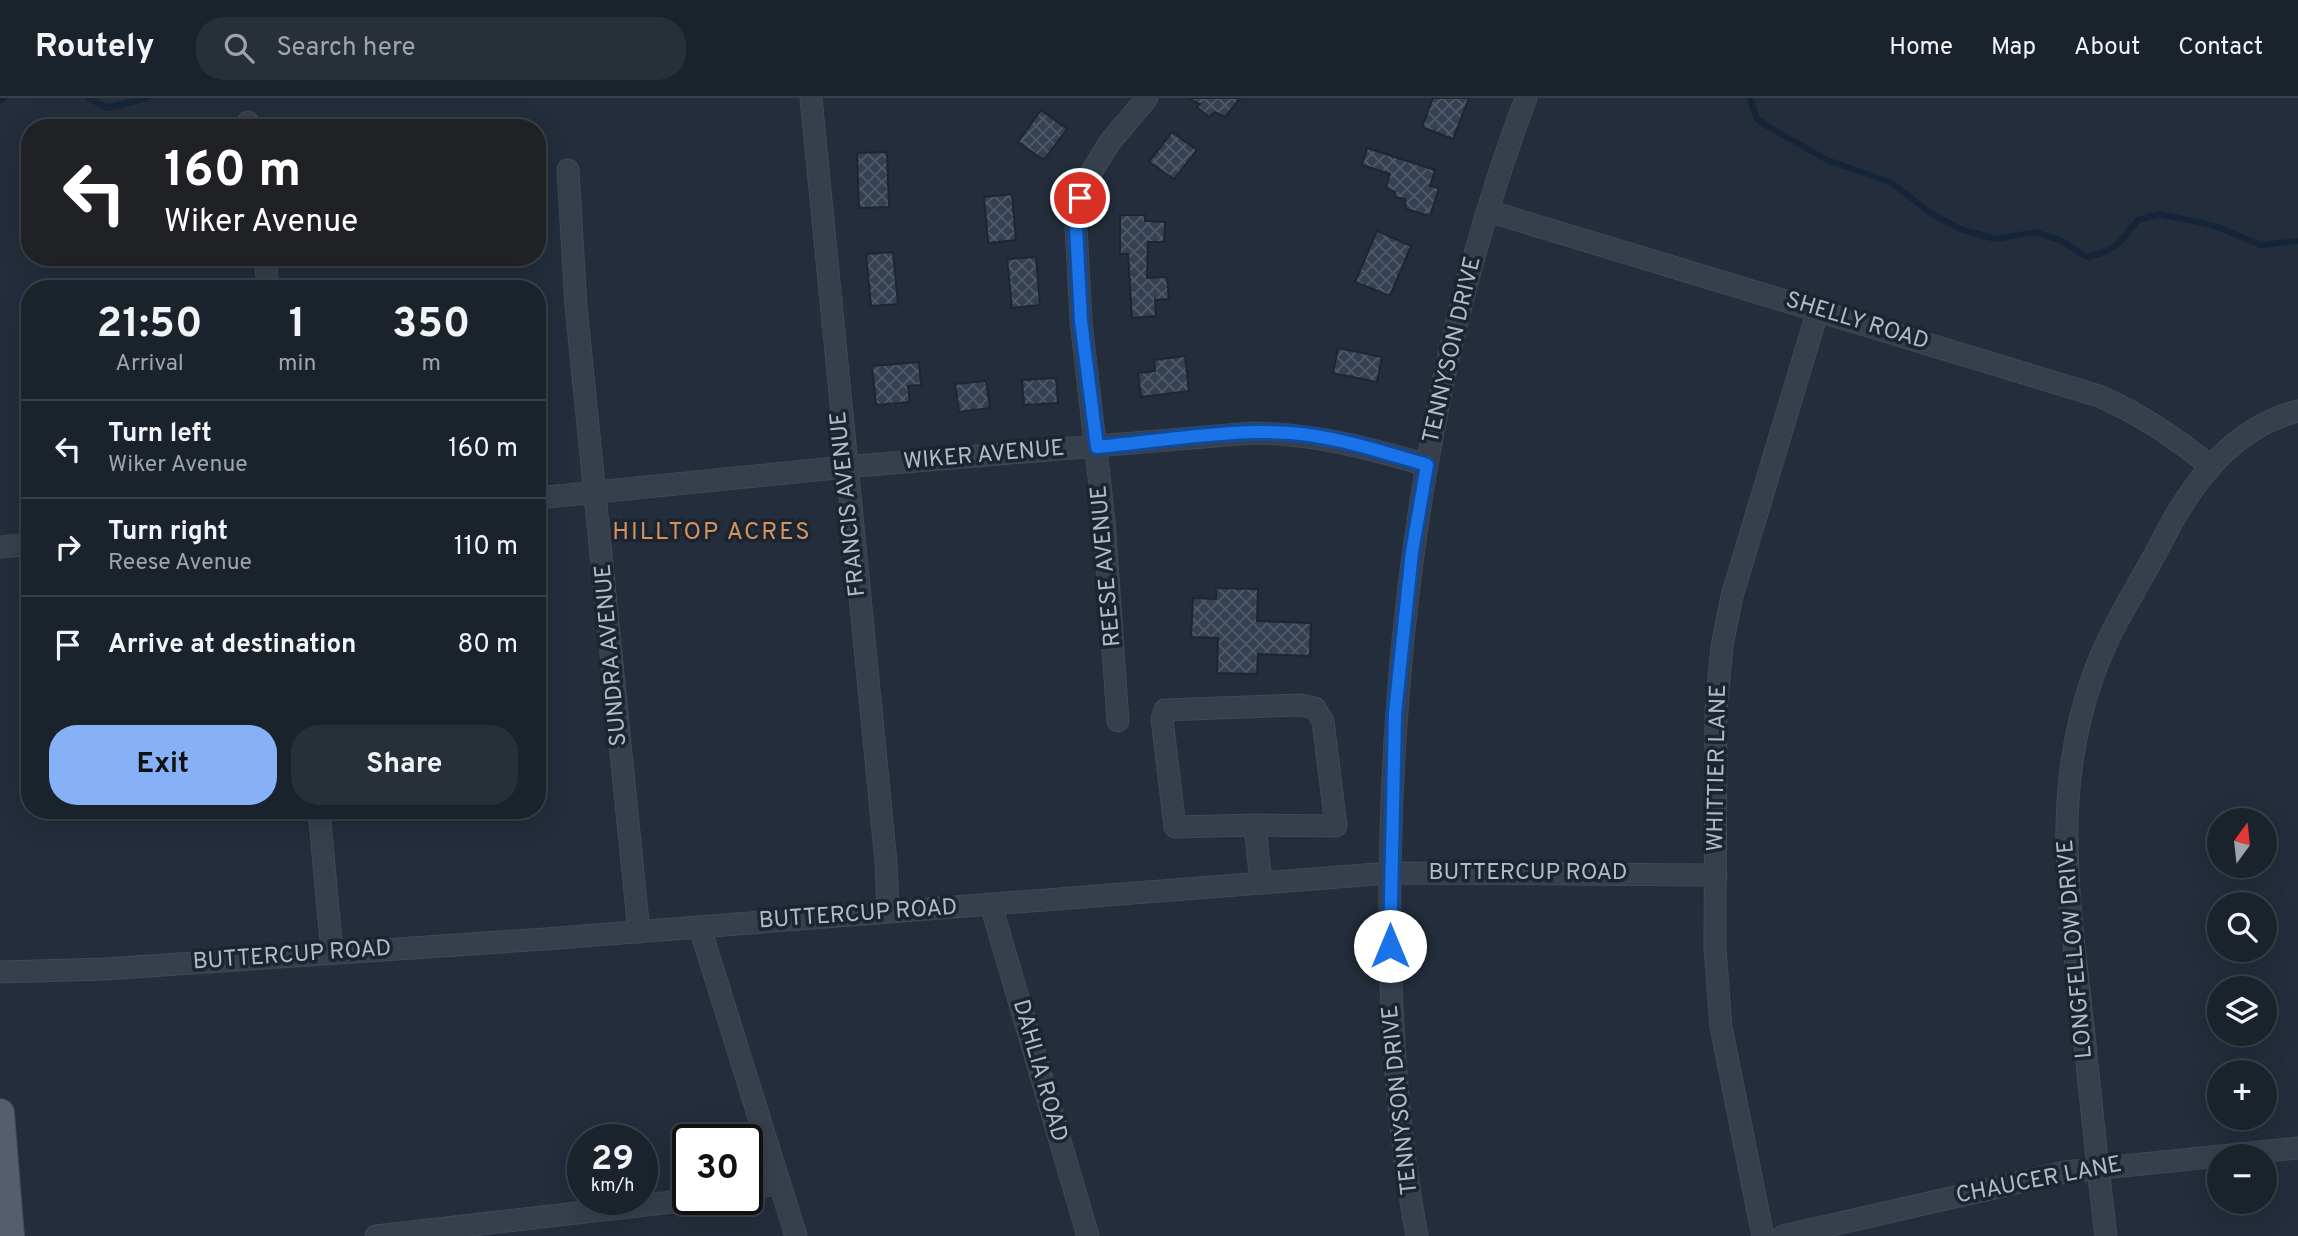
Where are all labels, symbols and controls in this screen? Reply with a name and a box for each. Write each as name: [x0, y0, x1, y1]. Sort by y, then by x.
search box: [196, 17, 686, 80]
text: Routely: [35, 27, 154, 69]
icon: search: [220, 29, 258, 67]
text: Search here: [276, 32, 415, 65]
text: Home: [1889, 33, 1953, 63]
text: Map: [1991, 33, 2036, 63]
text: About: [2074, 33, 2140, 63]
text: Contact: [2178, 33, 2263, 63]
text: 160 m: [164, 142, 301, 204]
icon: left: [49, 147, 140, 238]
pin: [1050, 168, 1110, 228]
icon: arrive: [1061, 179, 1099, 217]
text: Wiker Avenue: [164, 203, 358, 243]
street label: TENNYSON DRIVE: [1417, 254, 1489, 446]
street label: SHELLY ROAD: [1782, 286, 1932, 358]
text: 21:50: [97, 299, 203, 352]
text: 1: [289, 299, 306, 352]
text: 350: [392, 299, 470, 352]
text: Arrival: [115, 350, 184, 379]
text: min: [278, 350, 316, 379]
text: m: [421, 350, 441, 379]
street label: FRANCIS AVENUE: [825, 410, 873, 598]
text: Turn left: [108, 418, 212, 451]
icon: left: [49, 430, 87, 468]
text: 160 m: [448, 433, 518, 466]
street label: WIKER AVENUE: [902, 435, 1066, 477]
text: Wiker Avenue: [108, 451, 248, 480]
street label: REESE AVENUE: [1085, 484, 1129, 648]
text: Turn right: [108, 516, 228, 549]
district label: HILLTOP ACRES: [612, 518, 812, 548]
icon: right: [49, 528, 87, 566]
text: 110 m: [454, 531, 518, 564]
text: Reese Avenue: [108, 549, 252, 578]
street label: SUNDRA AVENUE: [590, 563, 634, 747]
icon: arrive: [49, 626, 87, 664]
text: Arrive at destination: [108, 629, 356, 662]
text: 80 m: [458, 629, 518, 662]
street label: WHITTIER LANE: [1702, 684, 1734, 852]
button: Exit: [49, 725, 277, 805]
button: Share: [291, 725, 518, 805]
north arrow: [2207, 808, 2277, 878]
map controls: [2207, 808, 2277, 1214]
street label: LONGFELLOW DRIVE: [2052, 838, 2100, 1060]
street label: BUTTERCUP ROAD: [1429, 859, 1627, 888]
button: search: [2207, 892, 2277, 962]
street label: BUTTERCUP ROAD: [758, 894, 958, 936]
position arrow: [1353, 909, 1427, 983]
street label: BUTTERCUP ROAD: [192, 935, 392, 977]
button: layers: [2207, 976, 2277, 1046]
street label: DAHLIA ROAD: [1005, 996, 1073, 1146]
street label: TENNYSON DRIVE: [1377, 1004, 1425, 1196]
button: +: [2207, 1060, 2277, 1130]
speed limit sign: 30: [672, 1124, 763, 1215]
text: 29: [591, 1138, 634, 1182]
button: −: [2207, 1144, 2277, 1214]
street label: CHAUCER LANE: [1954, 1151, 2124, 1211]
text: km/h: [591, 1175, 634, 1198]

